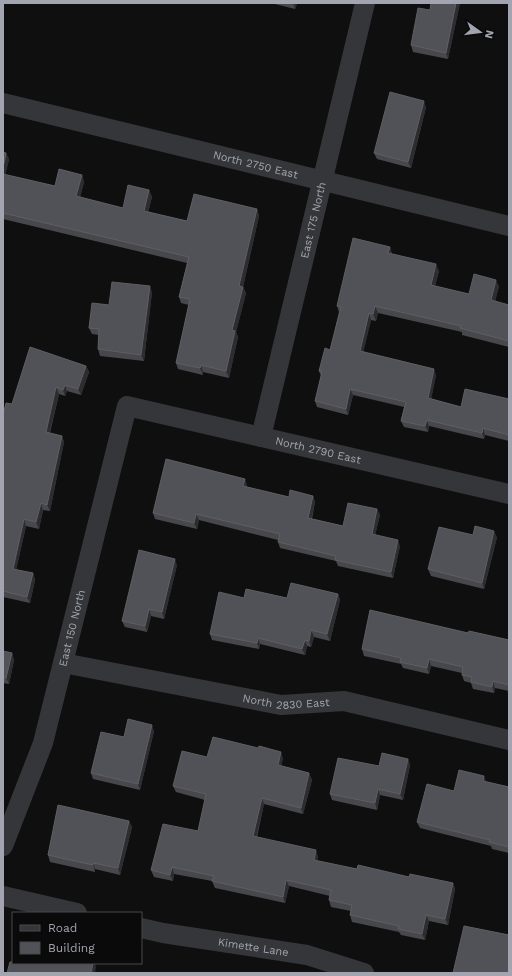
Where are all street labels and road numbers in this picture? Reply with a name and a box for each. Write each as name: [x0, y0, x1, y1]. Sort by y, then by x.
street label: North 2750 East: [212, 148, 300, 182]
street label: East 175 North: [298, 181, 329, 260]
street label: North 2790 East: [274, 434, 363, 467]
street label: East 150 North: [56, 588, 88, 668]
street label: North 2830 East: [242, 692, 331, 712]
street label: Kimette Lane: [217, 935, 290, 959]

